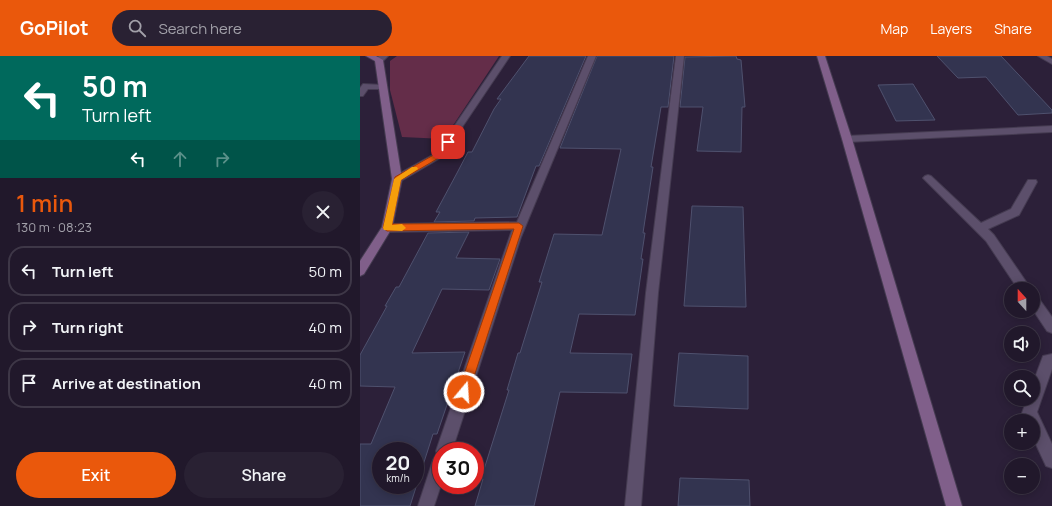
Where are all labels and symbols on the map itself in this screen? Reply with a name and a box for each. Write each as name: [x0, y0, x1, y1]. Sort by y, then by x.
pin: [431, 125, 465, 159]
north arrow: [1004, 282, 1040, 318]
position arrow: [443, 371, 485, 413]
speed limit sign: 30: [432, 442, 484, 494]

